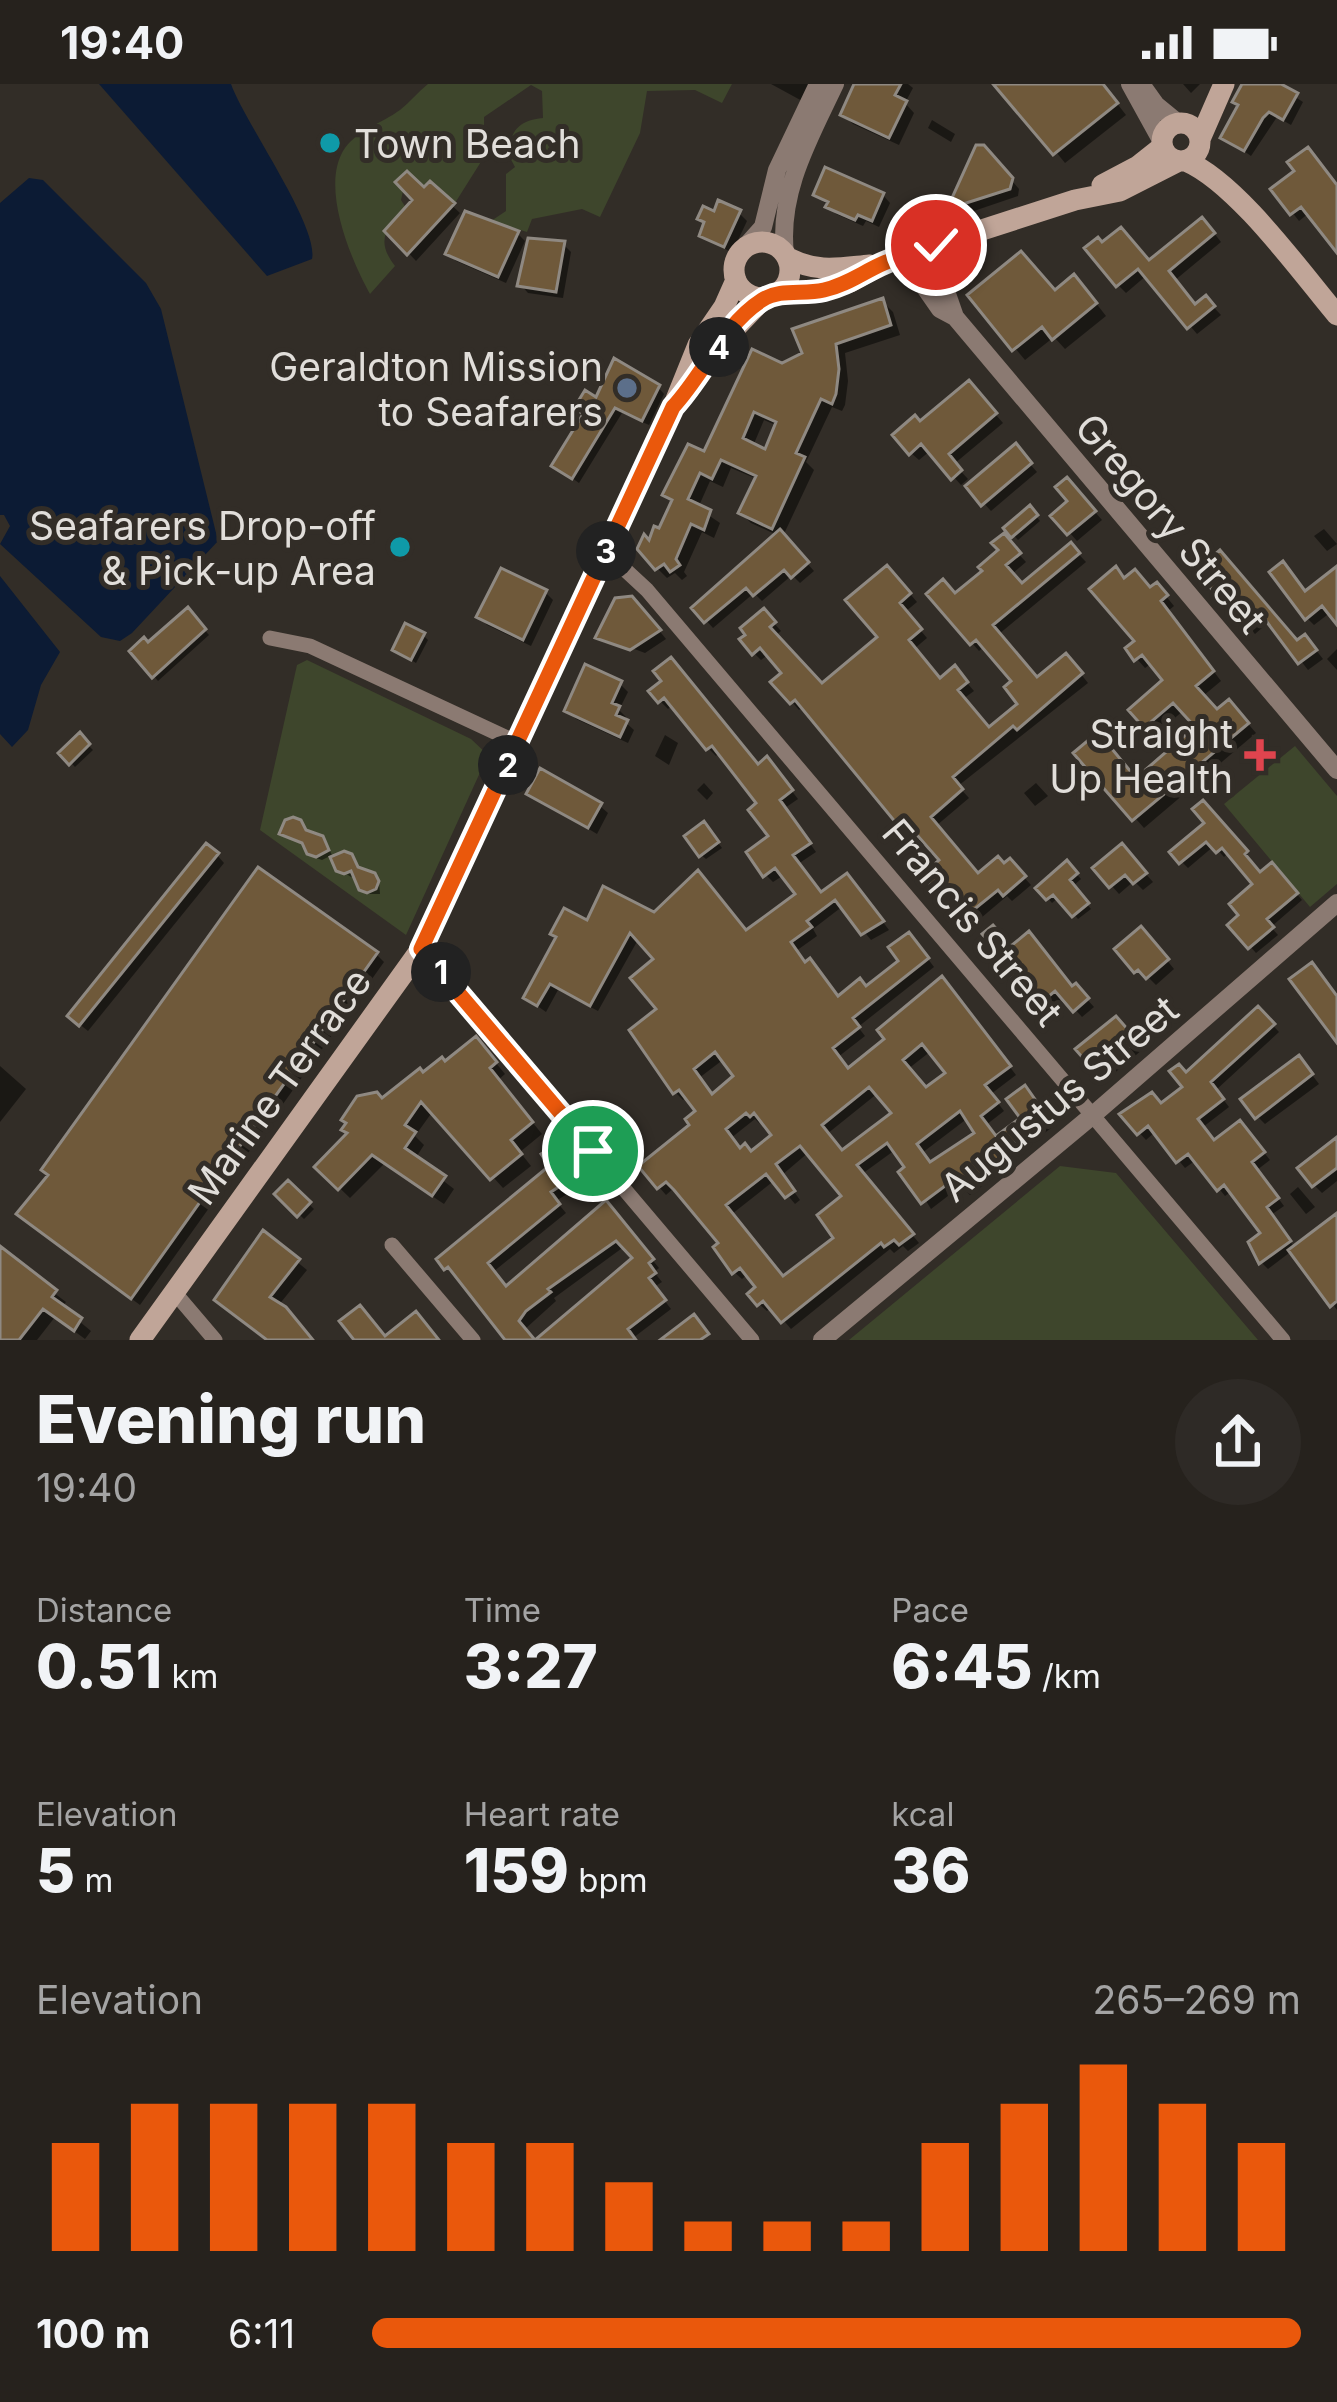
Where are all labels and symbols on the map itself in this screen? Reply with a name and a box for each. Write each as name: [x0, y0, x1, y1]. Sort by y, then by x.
place label: Town Beach: [354, 120, 581, 167]
marker: Town Beach: [317, 130, 343, 156]
pin: [885, 194, 987, 296]
pin: 4: [689, 317, 749, 377]
place label: Geraldton Mission to Seafarers: [269, 343, 603, 435]
marker: Geraldton Mission to Seafarers: [614, 375, 640, 401]
street label: Gregory Street: [1066, 404, 1276, 642]
place label: Seafarers Drop-off & Pick-up Area: [29, 502, 376, 594]
pin: 3: [576, 521, 636, 581]
marker: Seafarers Drop-off & Pick-up Area: [387, 534, 413, 560]
place label: Straight Up Health: [1049, 710, 1233, 802]
pin: 2: [478, 735, 538, 795]
marker: Straight Up Health: [1244, 739, 1276, 771]
street label: Francis Street: [873, 809, 1073, 1035]
pin: 1: [411, 942, 471, 1002]
street label: Marine Terrace: [178, 959, 380, 1213]
street label: Augustus Street: [931, 985, 1187, 1211]
pin: [542, 1100, 644, 1202]

